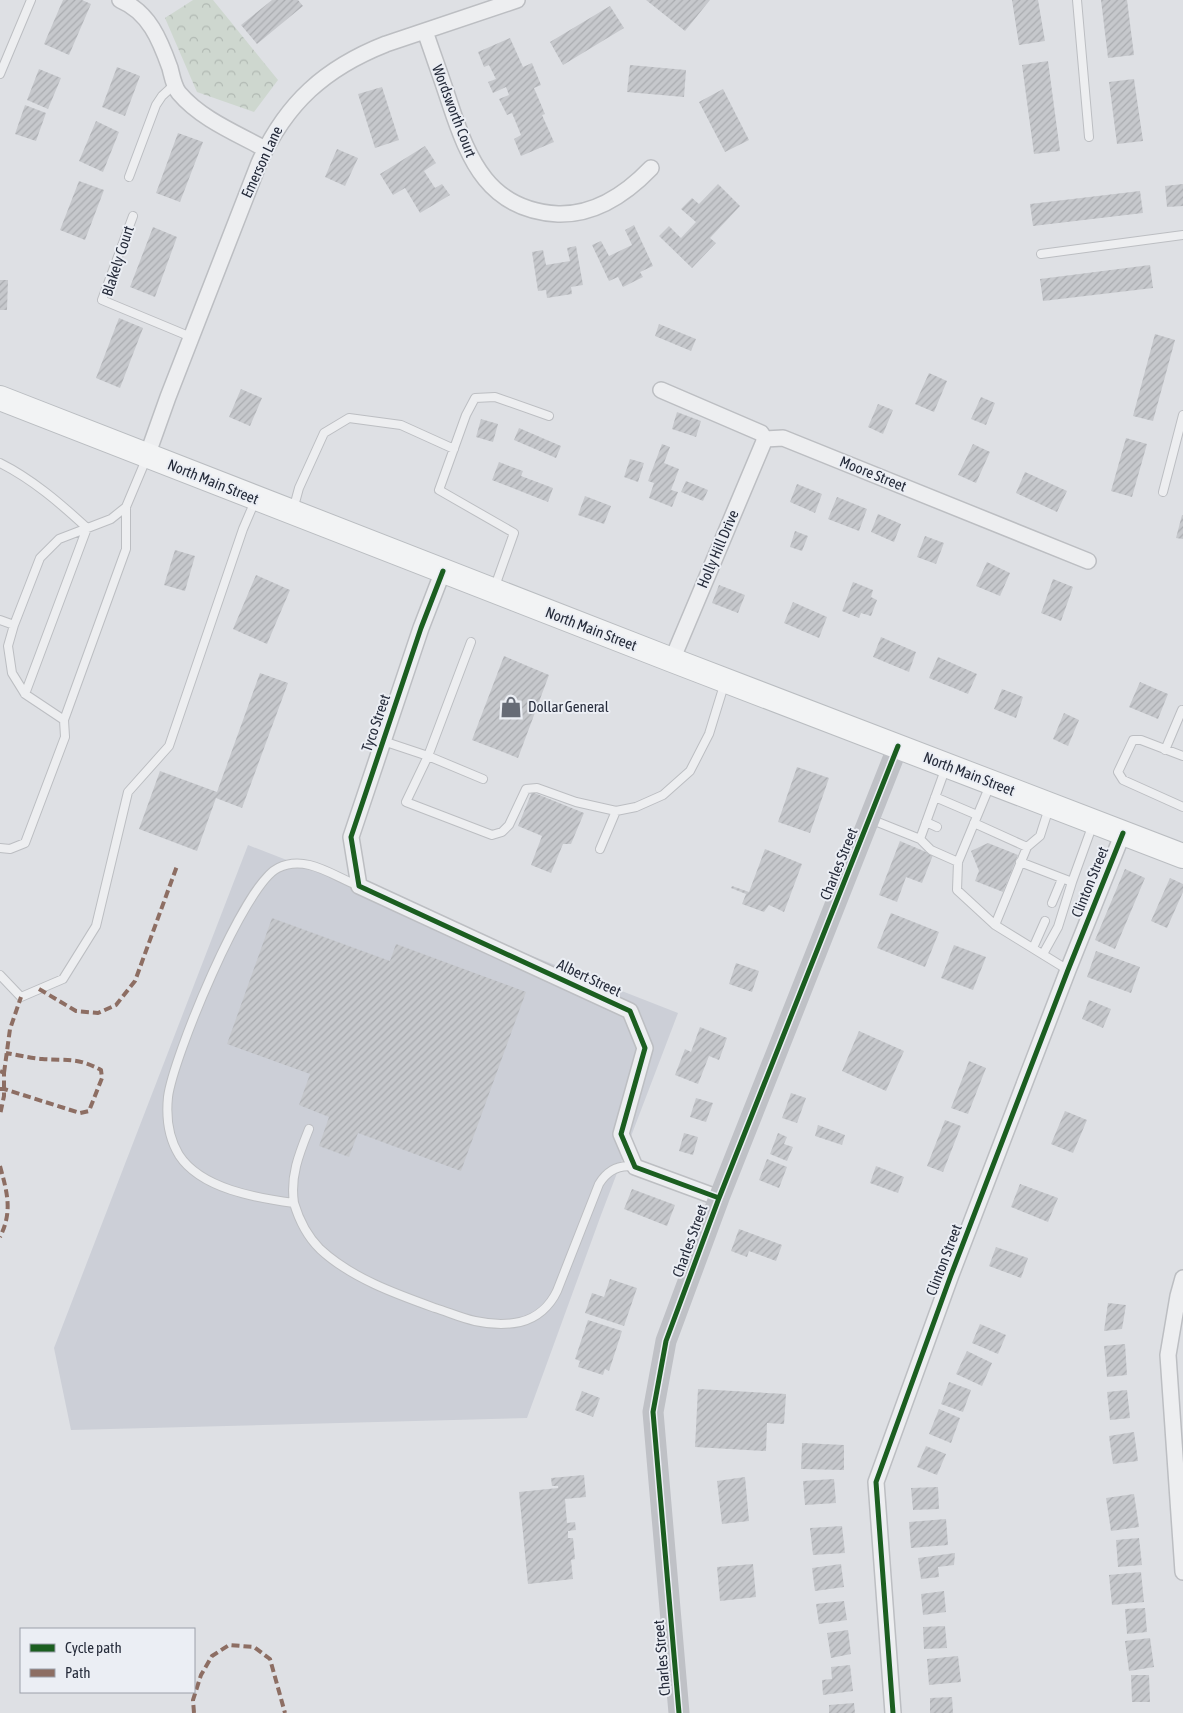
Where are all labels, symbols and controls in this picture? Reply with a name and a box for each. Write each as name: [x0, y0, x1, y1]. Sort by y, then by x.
street label: Wordsworth Court: [429, 62, 480, 159]
street label: Emerson Lane: [238, 123, 286, 200]
street label: Blakely Court: [98, 224, 137, 298]
street label: Moore Street: [837, 452, 909, 495]
street label: North Main Street: [165, 456, 261, 508]
street label: Holly Hill Drive: [693, 507, 742, 590]
street label: North Main Street: [543, 603, 639, 654]
street label: Tyco Street: [358, 692, 393, 754]
shop icon: Dollar General: [498, 694, 524, 720]
place label: Dollar General: [528, 698, 609, 715]
street label: North Main Street: [921, 748, 1017, 799]
street label: Charles Street: [816, 825, 861, 902]
street label: Clinton Street: [1068, 844, 1111, 920]
street label: Albert Street: [554, 955, 624, 1000]
street label: Charles Street: [668, 1202, 711, 1280]
street label: Clinton Street: [922, 1222, 965, 1298]
street label: Charles Street: [650, 1619, 673, 1697]
legend: [20, 1628, 195, 1693]
text: Cycle path: [65, 1639, 122, 1656]
text: Path: [65, 1664, 91, 1681]

